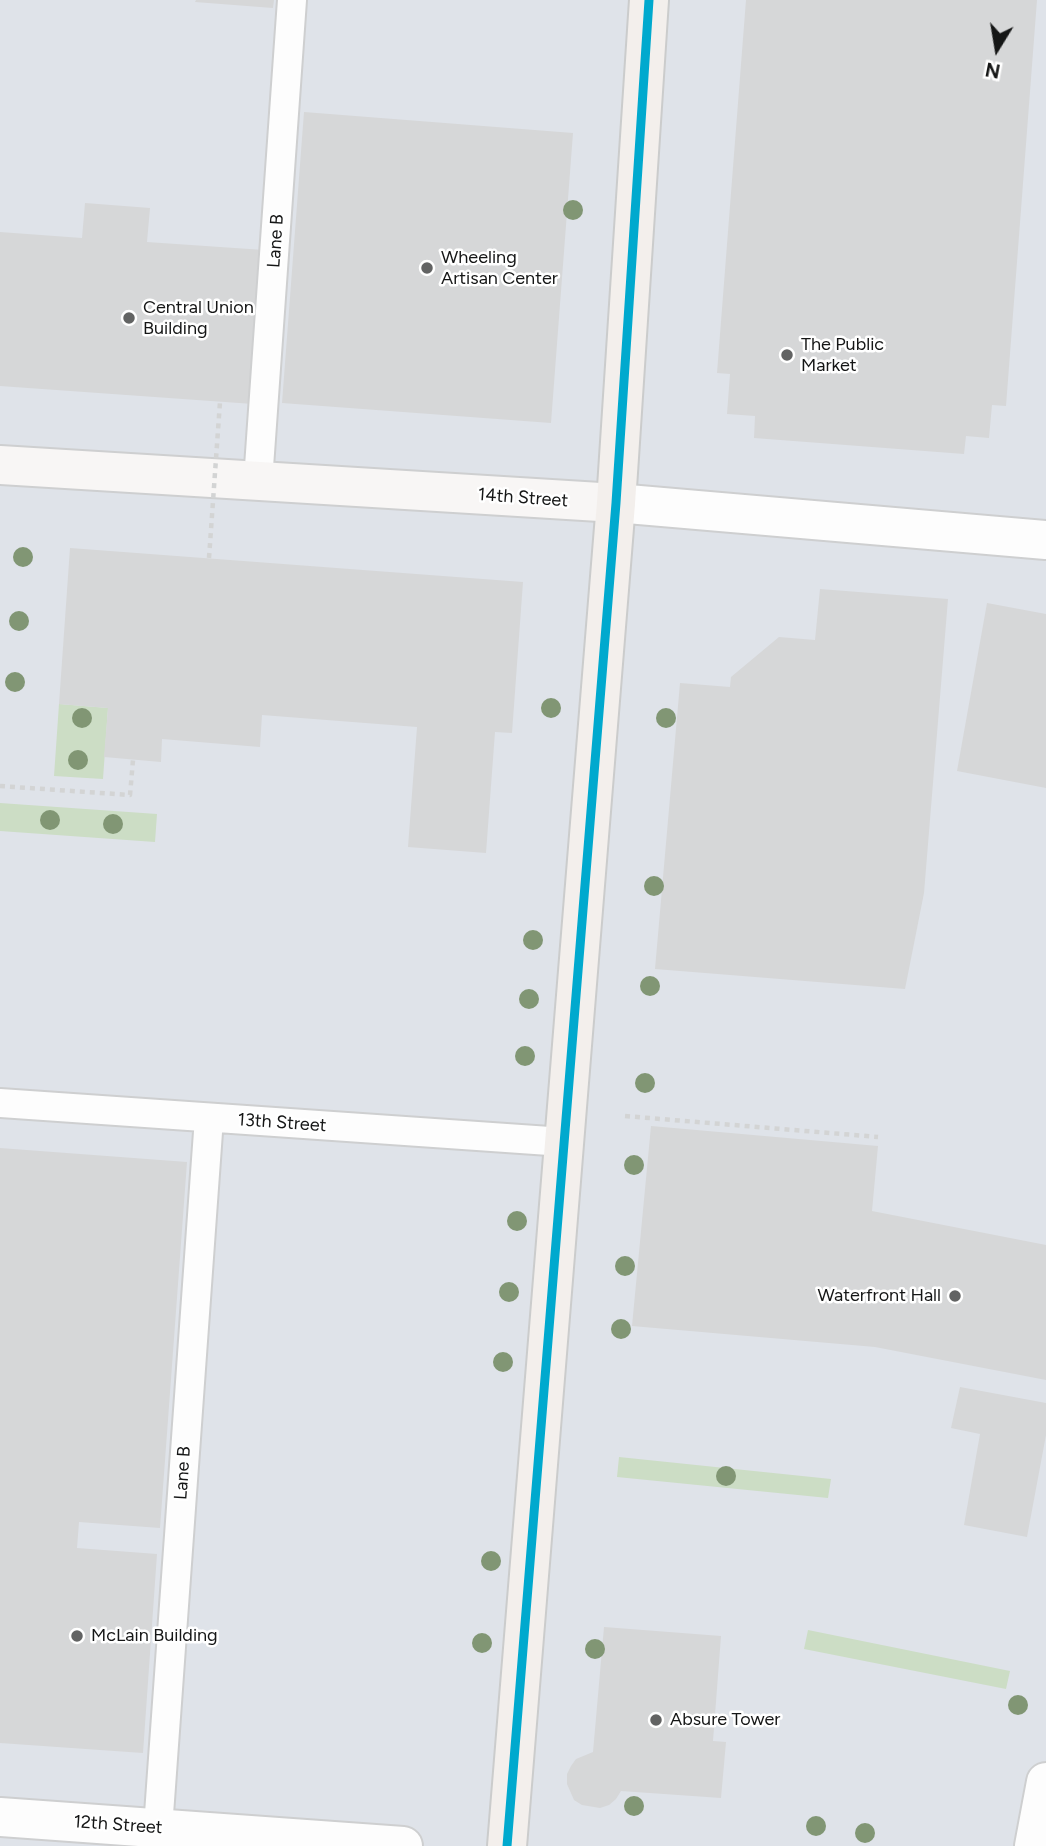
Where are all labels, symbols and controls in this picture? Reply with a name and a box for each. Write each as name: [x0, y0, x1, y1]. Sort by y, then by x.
north arrow: [962, 14, 1032, 84]
text: N: [983, 57, 1002, 83]
street label: Lane B: [263, 213, 289, 269]
place label: Wheeling Artisan Center: [441, 247, 558, 290]
marker: Wheeling Artisan Center: [419, 260, 435, 276]
place label: Central Union Building: [143, 297, 254, 340]
marker: Central Union Building: [121, 310, 137, 326]
place label: The Public Market: [801, 334, 884, 376]
marker: The Public Market: [779, 347, 795, 363]
street label: 14th Street: [477, 484, 569, 512]
street label: 13th Street: [237, 1109, 327, 1137]
place label: Waterfront Hall: [818, 1285, 941, 1307]
marker: Waterfront Hall: [947, 1288, 963, 1304]
street label: Lane B: [170, 1445, 196, 1501]
place label: McLain Building: [91, 1625, 218, 1647]
marker: McLain Building: [69, 1628, 85, 1644]
place label: Absure Tower: [670, 1709, 780, 1731]
marker: Absure Tower: [648, 1712, 664, 1728]
street label: 12th Street: [73, 1811, 163, 1839]

